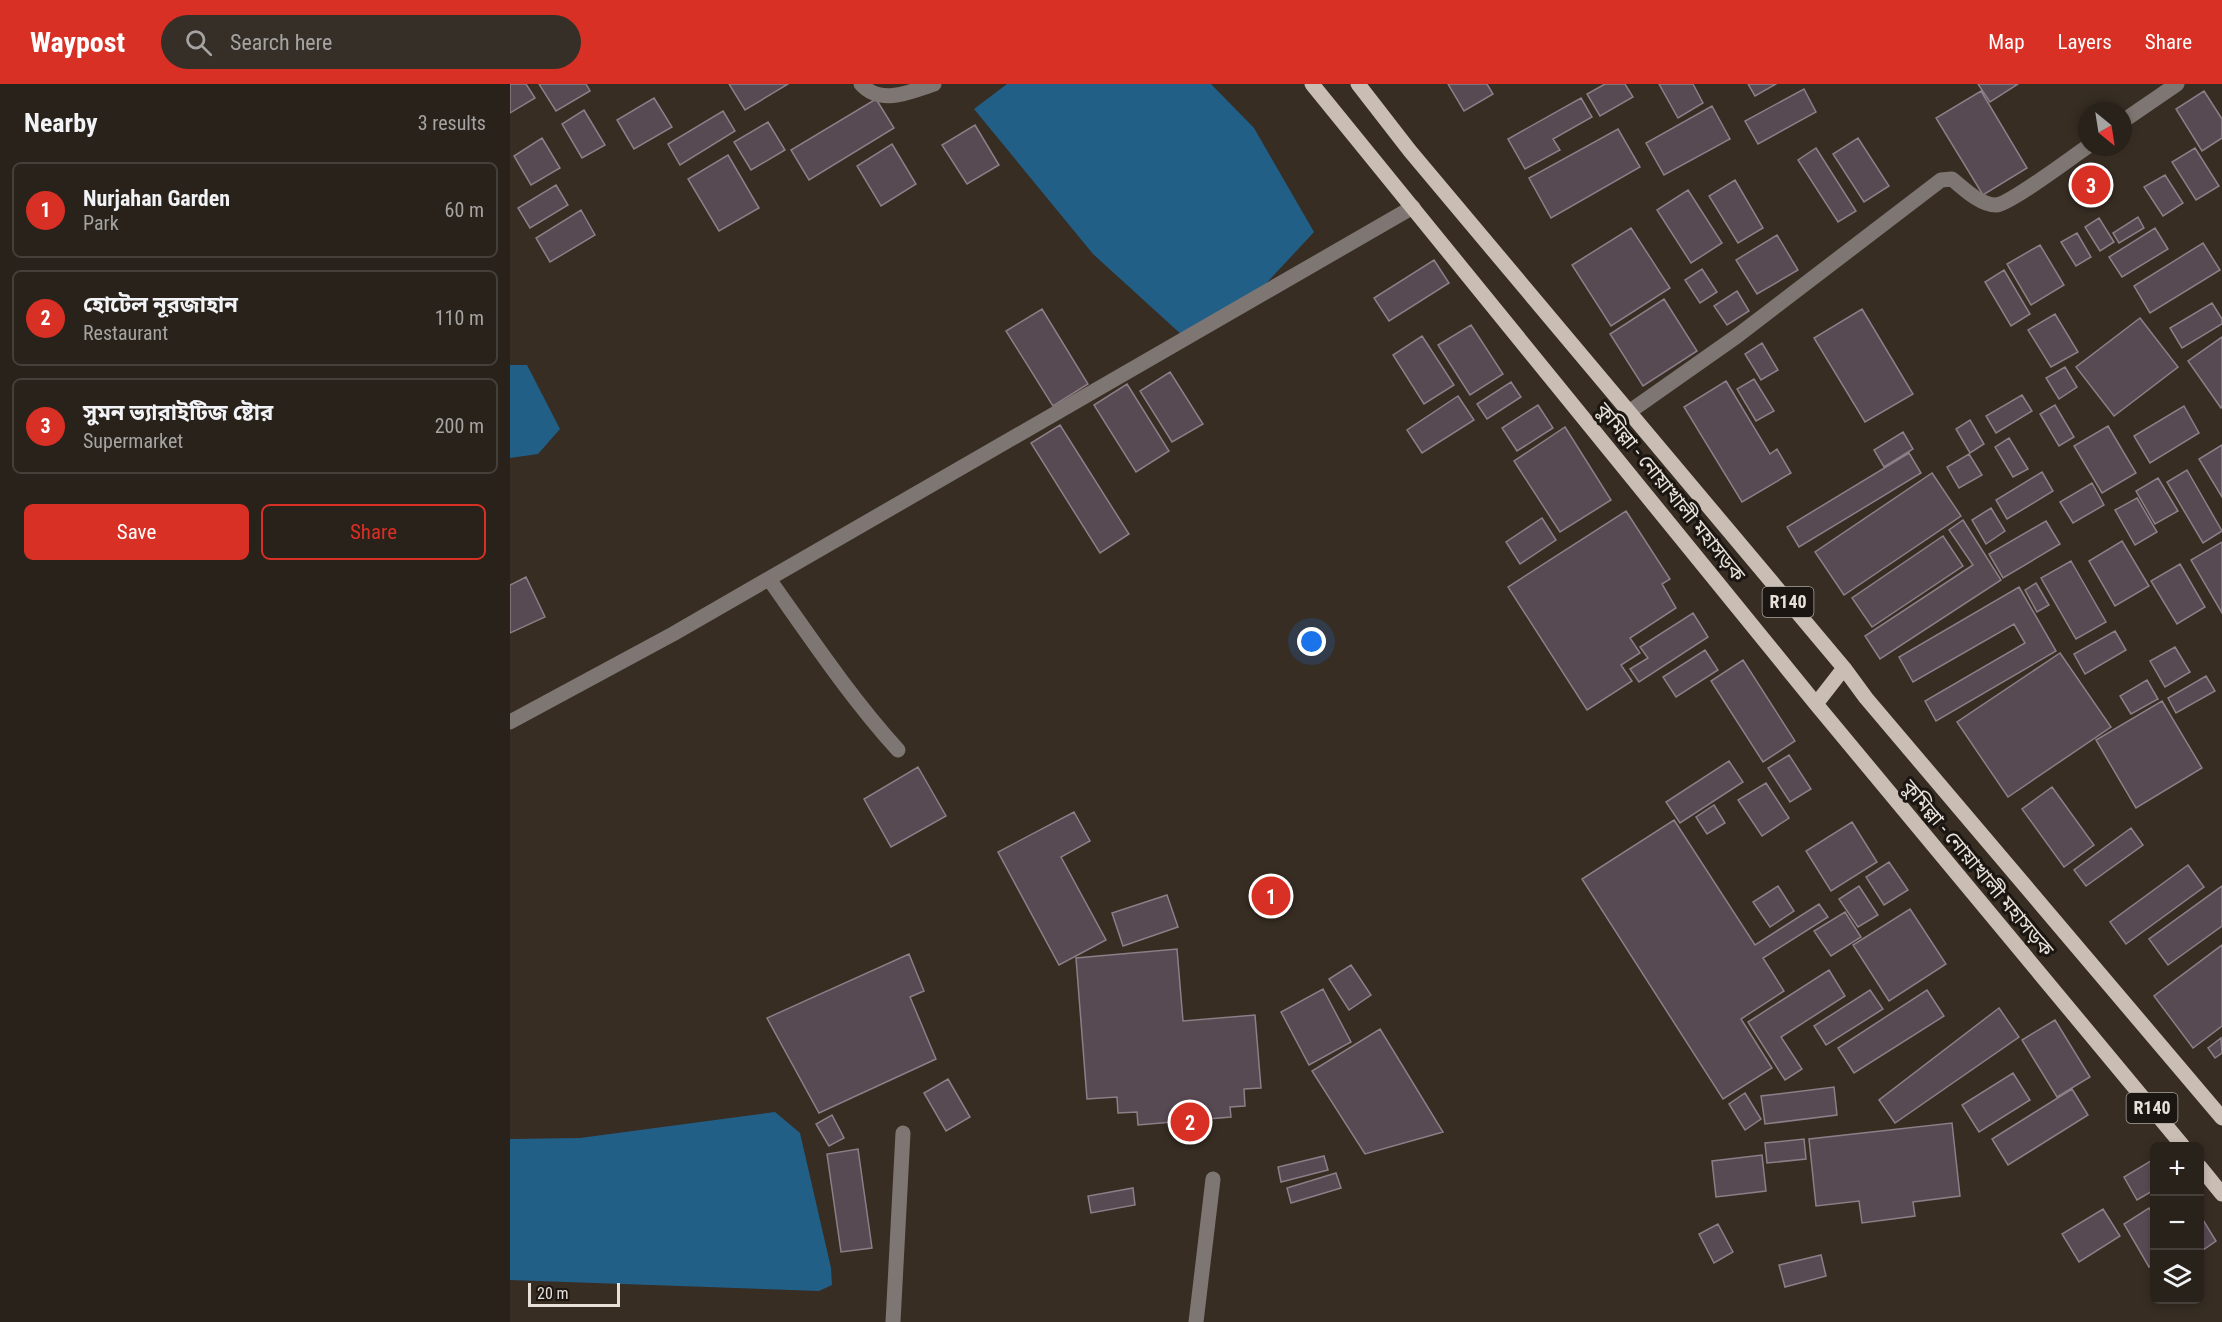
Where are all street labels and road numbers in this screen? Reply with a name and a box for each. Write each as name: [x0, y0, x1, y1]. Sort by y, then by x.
street label: কুমিল্লা - নোয়াখালী মহাসড়ক: [1591, 397, 1751, 587]
road number: R140: [1762, 587, 1814, 617]
street label: কুমিল্লা - নোয়াখালী মহাসড়ক: [1896, 774, 2059, 962]
road number: R140: [2126, 1093, 2178, 1123]

